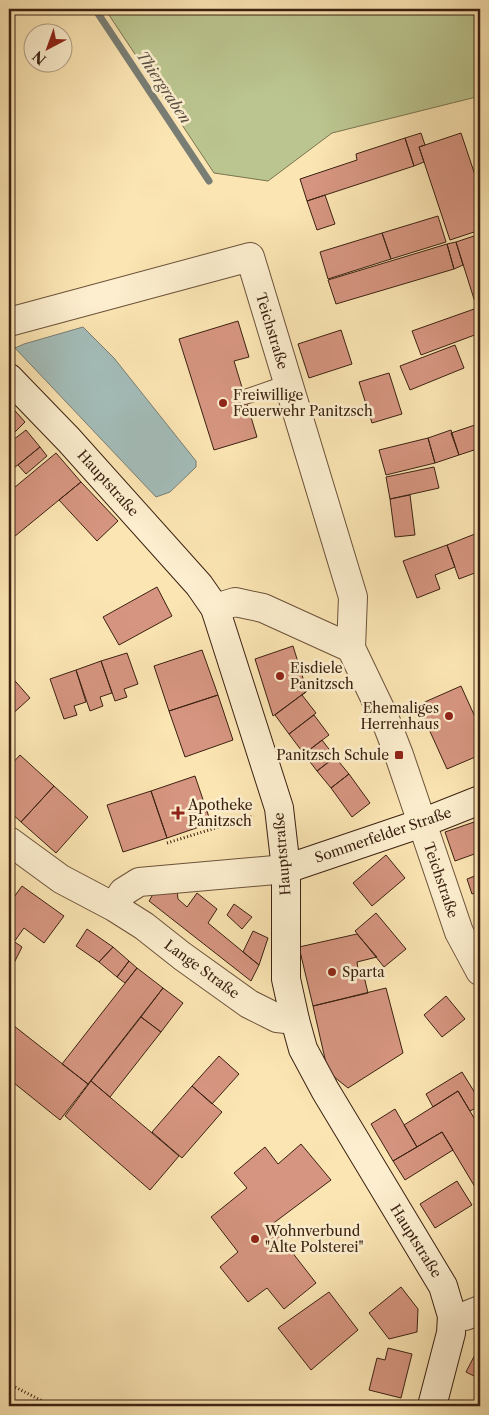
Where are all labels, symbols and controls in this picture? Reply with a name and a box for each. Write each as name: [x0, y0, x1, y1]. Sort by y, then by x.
north arrow: [22, 22, 72, 72]
text: N: [29, 47, 50, 69]
water label: Thiergraben: [133, 47, 195, 127]
street label: Teichstraße: [252, 291, 292, 372]
place label: Freiwillige Feuerwehr Panitzsch: [233, 386, 373, 420]
marker: Freiwillige Feuerwehr Panitzsch: [217, 397, 229, 409]
street label: Hauptstraße: [73, 446, 143, 520]
place label: Eisdiele Panitzsch: [290, 659, 354, 693]
marker: Eisdiele Panitzsch: [274, 670, 286, 682]
place label: Ehemaliges Herrenhaus: [360, 699, 439, 733]
marker: Ehemaliges Herrenhaus: [443, 710, 455, 722]
place label: Panitzsch Schule: [276, 746, 389, 764]
marker: Panitzsch Schule: [393, 749, 405, 761]
place label: Apotheke Panitzsch: [187, 796, 253, 830]
street label: Sommerfelder Straße: [312, 803, 454, 867]
marker: Apotheke Panitzsch: [172, 807, 184, 819]
street label: Hauptstraße: [269, 812, 295, 896]
street label: Teichstraße: [420, 840, 462, 920]
street label: Lange Straße: [161, 936, 243, 1002]
place label: Sparta: [342, 963, 385, 981]
marker: Sparta: [326, 966, 338, 978]
street label: Hauptstraße: [386, 1201, 446, 1281]
place label: Wohnverbund "Alte Polsterei": [264, 1222, 364, 1256]
marker: Wohnverbund "Alte Polsterei": [249, 1233, 261, 1245]

